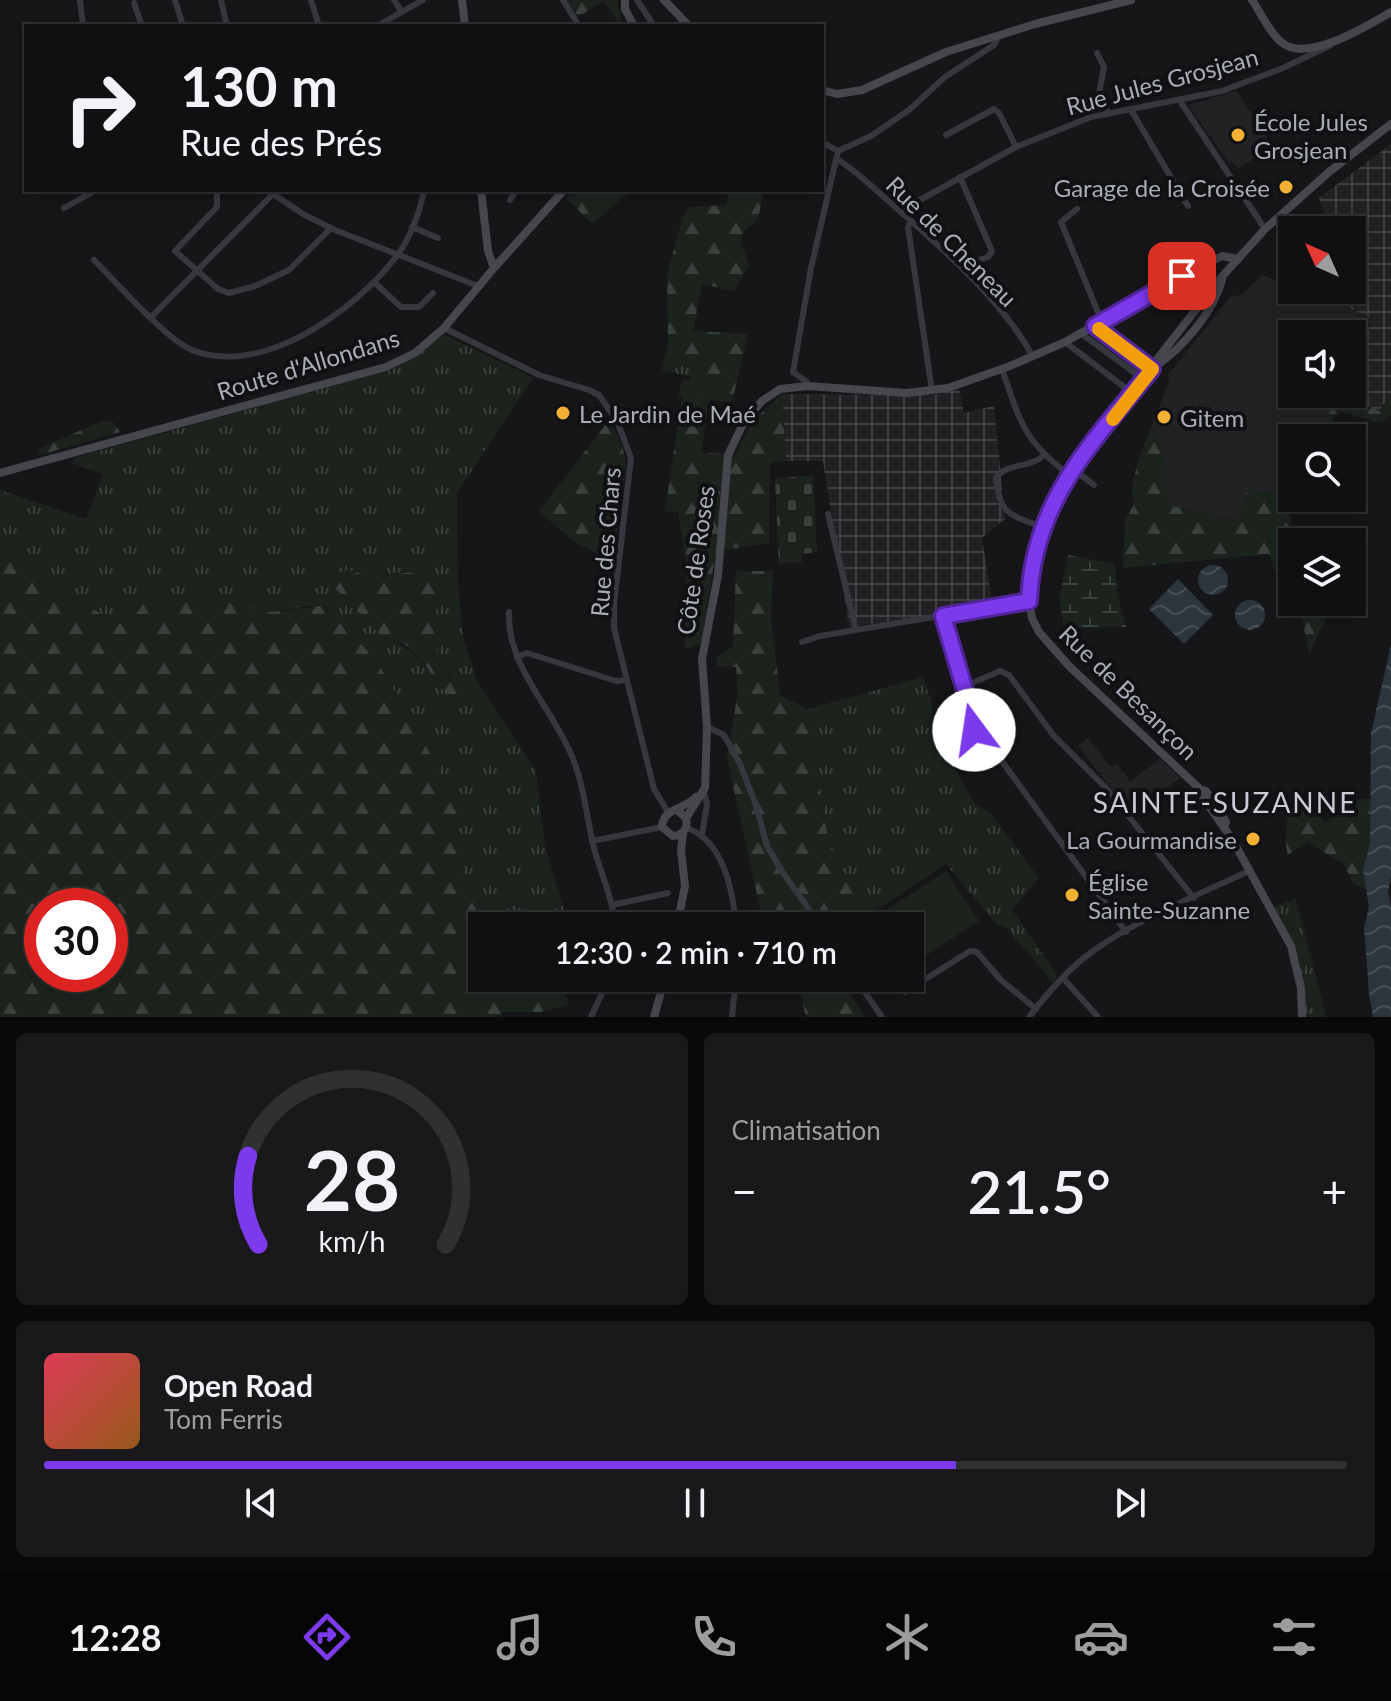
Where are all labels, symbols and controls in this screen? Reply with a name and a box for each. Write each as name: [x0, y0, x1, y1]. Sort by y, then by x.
street label: Rue Jules Grosjean: [1063, 41, 1261, 121]
text: 130 m: [180, 52, 338, 119]
icon: right: [48, 56, 152, 160]
place label: École Jules Grosjean: [1254, 107, 1368, 164]
text: Rue des Prés: [180, 120, 382, 164]
marker: École Jules Grosjean: [1229, 126, 1247, 144]
street label: Rue de Cheneau: [881, 170, 1023, 312]
place label: Garage de la Croisée: [1054, 173, 1270, 202]
marker: Garage de la Croisée: [1277, 178, 1295, 196]
north arrow: [1278, 216, 1366, 304]
map controls: [1278, 216, 1366, 616]
pin: [1148, 242, 1216, 310]
icon: arrive: [1160, 254, 1204, 298]
button: sound: [1278, 320, 1366, 408]
street label: Route d'Allondans: [213, 322, 403, 406]
place label: Le Jardin de Maé: [579, 399, 756, 428]
place label: Gitem: [1180, 403, 1244, 432]
marker: Le Jardin de Maé: [554, 404, 572, 422]
marker: Gitem: [1155, 408, 1173, 426]
button: search: [1278, 424, 1366, 512]
street label: Rue des Chars: [584, 466, 626, 618]
street label: Côte de Roses: [670, 484, 720, 636]
button: layers: [1278, 528, 1366, 616]
street label: Rue de Besançon: [1054, 619, 1204, 765]
position arrow: [932, 688, 1016, 772]
district label: SAINTE-SUZANNE: [1093, 785, 1357, 819]
place label: La Gourmandise: [1066, 825, 1237, 854]
marker: La Gourmandise: [1244, 830, 1262, 848]
place label: Église Sainte-Suzanne: [1088, 867, 1250, 924]
marker: Église Sainte-Suzanne: [1063, 886, 1081, 904]
speed limit sign: 30: [24, 888, 128, 992]
text: 12:30 · 2 min · 710 m: [555, 934, 837, 970]
text: Climatisation: [732, 1114, 881, 1146]
text: 28: [304, 1129, 400, 1229]
text: 21.5°: [968, 1155, 1111, 1227]
text: −: [732, 1165, 757, 1217]
text: +: [1321, 1165, 1347, 1217]
text: km/h: [318, 1224, 385, 1258]
text: Open Road: [164, 1367, 313, 1403]
text: Tom Ferris: [164, 1403, 283, 1435]
icon: previous: [239, 1481, 283, 1525]
icon: pause: [673, 1481, 717, 1525]
icon: next: [1108, 1481, 1152, 1525]
icon: directions: [299, 1609, 355, 1665]
icon: music: [492, 1609, 548, 1665]
icon: phone: [686, 1609, 742, 1665]
icon: climate: [879, 1609, 935, 1665]
icon: car: [1073, 1609, 1129, 1665]
icon: filters: [1266, 1609, 1322, 1665]
text: 12:28: [69, 1615, 162, 1659]

